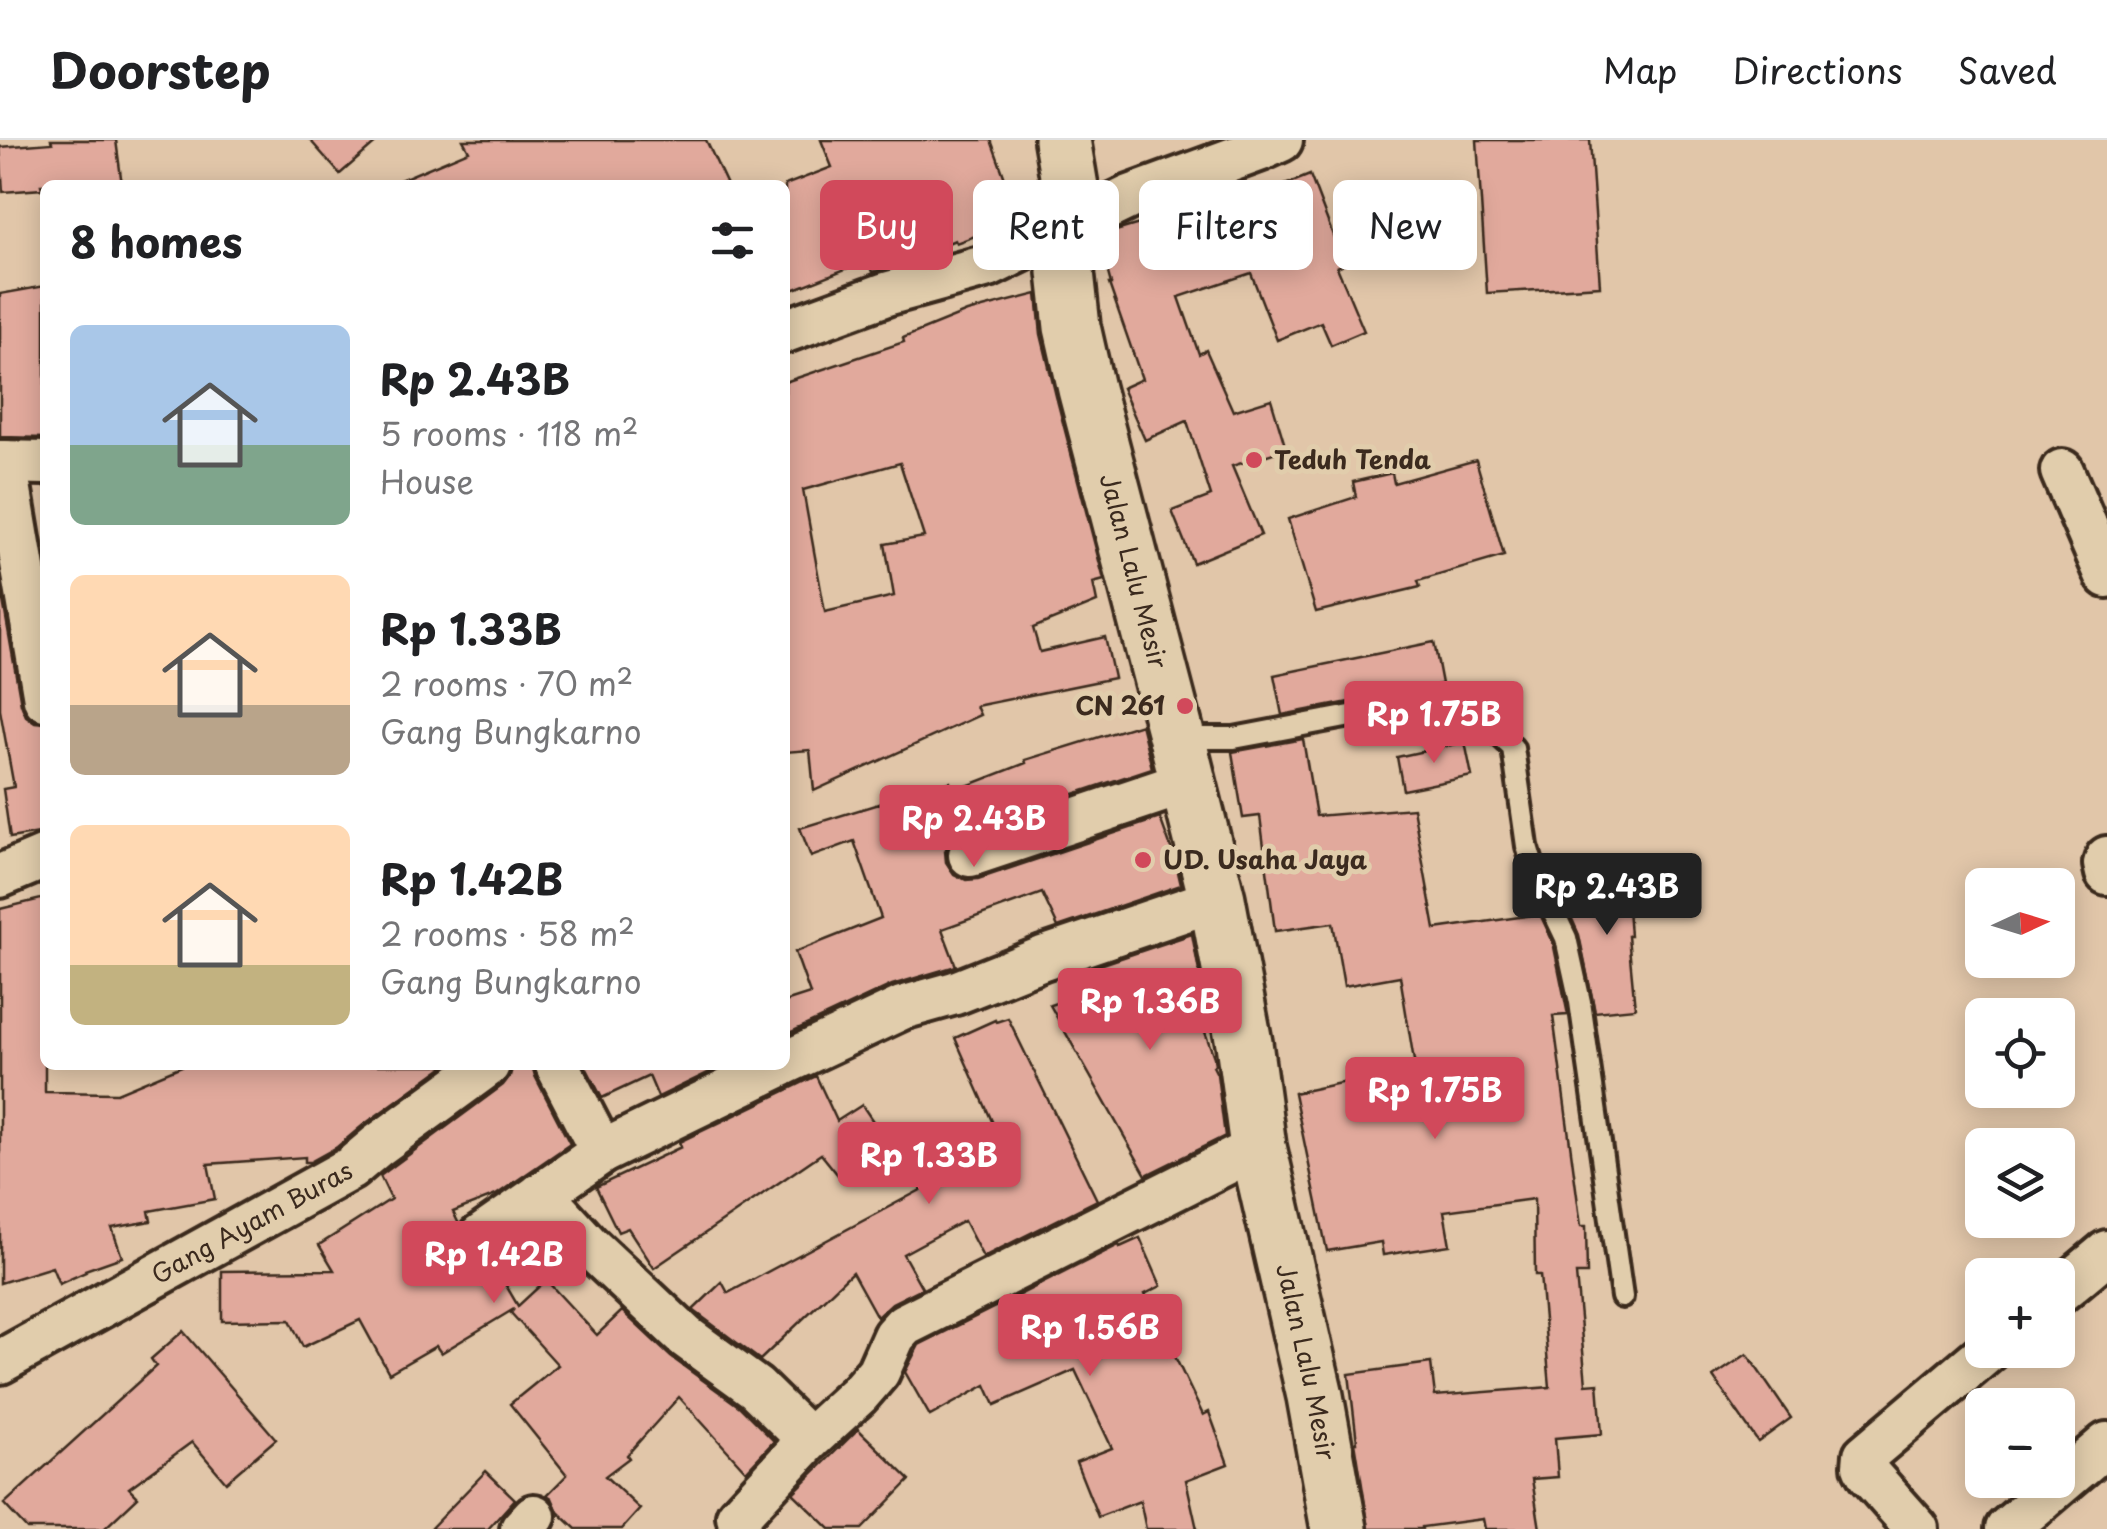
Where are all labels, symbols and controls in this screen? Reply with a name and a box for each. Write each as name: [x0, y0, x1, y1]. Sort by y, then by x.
text: Doorstep: [50, 33, 270, 105]
text: Map: [1603, 43, 1677, 96]
text: Directions: [1732, 43, 1903, 96]
text: Saved: [1958, 43, 2057, 96]
chip: Buy: [820, 180, 953, 270]
chip: Rent: [973, 180, 1119, 270]
chip: Filters: [1139, 180, 1313, 270]
chip: New: [1333, 180, 1477, 270]
text: 8 homes: [70, 209, 243, 272]
icon: filters: [705, 213, 760, 268]
text: Rp 2.43B: [380, 346, 570, 409]
icon: home: [150, 365, 270, 485]
text: 5 rooms · 118 m²: [380, 409, 638, 457]
place label: Teduh Tenda: [1274, 440, 1431, 478]
marker: Teduh Tenda: [1243, 449, 1265, 471]
text: House: [380, 457, 474, 505]
street label: Jalan Lalu Mesir: [1091, 469, 1178, 673]
text: Rp 1.33B: [380, 596, 562, 659]
icon: home: [150, 615, 270, 735]
text: 2 rooms · 70 m²: [380, 659, 633, 707]
pin: Rp 1.75B: [1331, 681, 1537, 766]
place label: CN 261: [1075, 686, 1165, 724]
text: Rp 1.75B: [1366, 689, 1502, 737]
marker: CN 261: [1174, 695, 1196, 717]
text: Gang Bungkarno: [380, 707, 642, 755]
pin: Rp 2.43B: [871, 785, 1077, 870]
text: Rp 2.43B: [902, 793, 1046, 841]
place label: UD. Usaha Jaya: [1163, 840, 1368, 878]
text: Rp 1.42B: [380, 846, 564, 909]
marker: UD. Usaha Jaya: [1132, 849, 1154, 871]
pin: Rp 2.43B: [1504, 853, 1710, 938]
text: Rp 2.43B: [1535, 861, 1679, 909]
icon: home: [150, 865, 270, 985]
north arrow: [1965, 868, 2075, 978]
map controls: [1965, 868, 2075, 1498]
text: 2 rooms · 58 m²: [380, 909, 635, 957]
text: Gang Bungkarno: [380, 957, 642, 1005]
pin: Rp 1.36B: [1047, 968, 1253, 1053]
text: Rp 1.36B: [1080, 976, 1220, 1024]
button: locate: [1965, 998, 2075, 1108]
pin: Rp 1.75B: [1332, 1057, 1538, 1142]
text: Rp 1.75B: [1367, 1065, 1503, 1113]
pin: Rp 1.33B: [826, 1122, 1032, 1207]
button: layers: [1965, 1128, 2075, 1238]
text: Rp 1.33B: [860, 1130, 998, 1178]
street label: Gang Ayam Buras: [144, 1151, 359, 1293]
pin: Rp 1.42B: [391, 1221, 597, 1306]
text: Rp 1.42B: [424, 1229, 564, 1277]
button: +: [1965, 1258, 2075, 1368]
street label: Jalan Lalu Mesir: [1267, 1260, 1346, 1464]
pin: Rp 1.56B: [987, 1294, 1193, 1379]
text: Rp 1.56B: [1020, 1302, 1160, 1350]
button: −: [1965, 1388, 2075, 1498]

